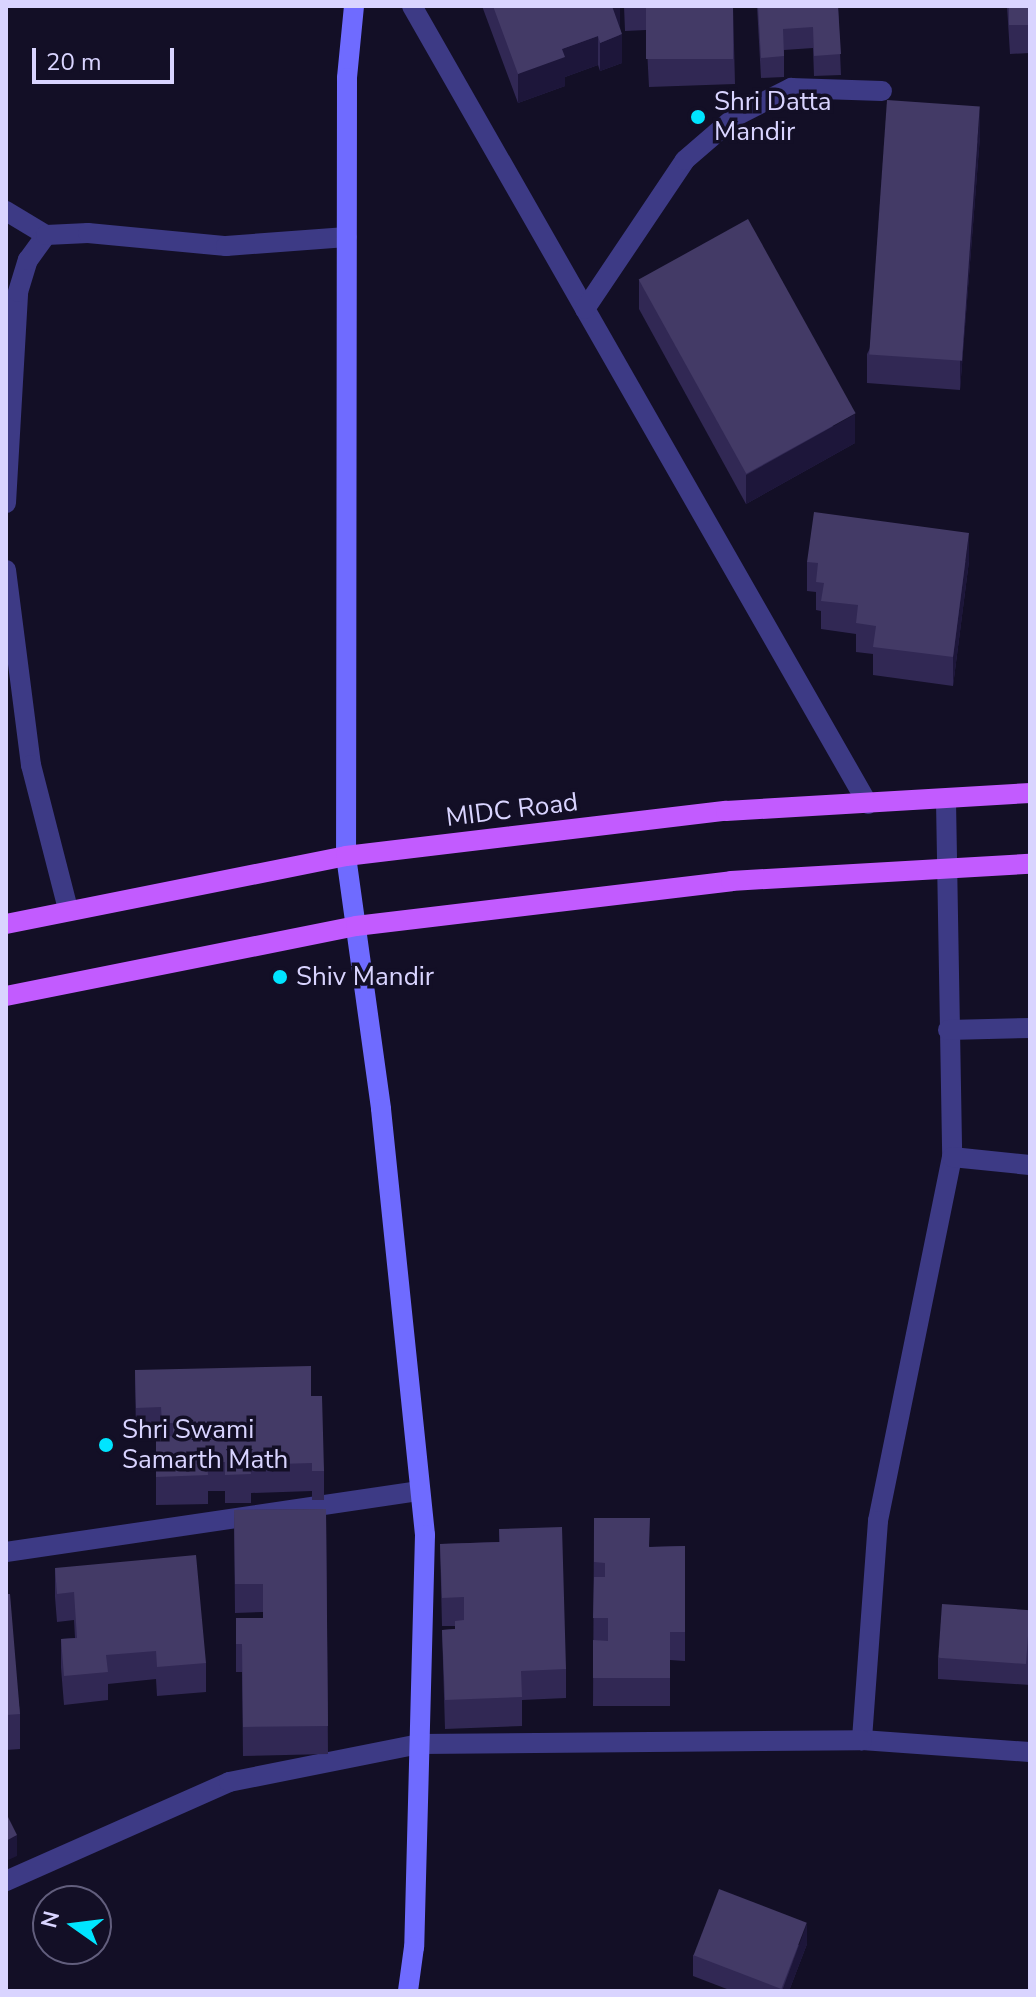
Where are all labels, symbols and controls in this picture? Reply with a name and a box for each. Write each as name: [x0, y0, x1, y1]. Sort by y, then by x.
scale bar: [36, 32, 178, 82]
text: 20 m: [46, 46, 102, 78]
place label: Shri Datta Mandir: [714, 86, 831, 148]
marker: Shri Datta Mandir: [689, 108, 707, 126]
street label: MIDC Road: [444, 786, 580, 834]
place label: Shiv Mandir: [296, 961, 434, 993]
marker: Shiv Mandir: [271, 968, 289, 986]
place label: Shri Swami Samarth Math: [122, 1414, 288, 1476]
marker: Shri Swami Samarth Math: [97, 1436, 115, 1454]
north arrow: [32, 1885, 112, 1965]
text: N: [34, 1908, 67, 1931]

